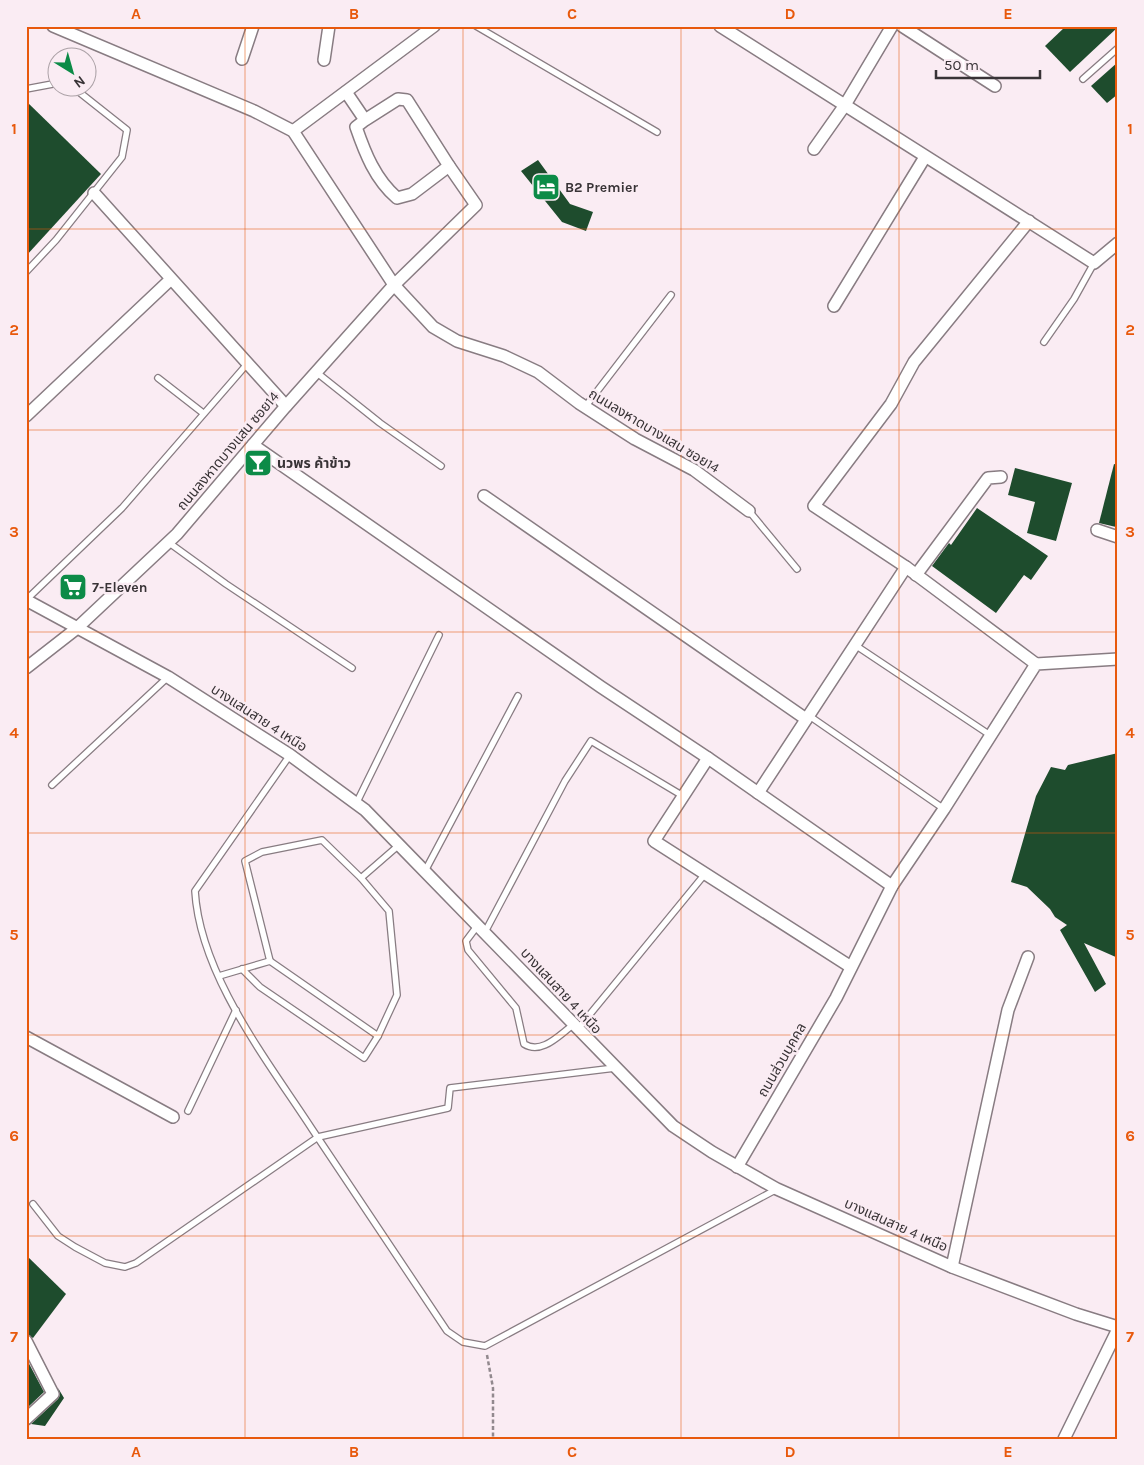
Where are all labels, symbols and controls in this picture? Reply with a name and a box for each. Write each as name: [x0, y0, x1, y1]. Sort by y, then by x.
text: A: [131, 4, 141, 23]
text: B: [349, 4, 359, 23]
text: C: [567, 4, 577, 23]
text: D: [785, 4, 796, 23]
text: E: [1003, 4, 1013, 23]
north arrow: [48, 48, 98, 98]
scale bar: [936, 48, 1040, 80]
text: 50 m: [944, 56, 979, 74]
text: N: [70, 72, 89, 92]
text: 1: [11, 119, 17, 138]
text: 1: [1127, 119, 1133, 138]
hotel icon: B2 Premier: [531, 172, 561, 202]
place label: B2 Premier: [565, 179, 638, 196]
text: 2: [9, 320, 19, 339]
text: 2: [1125, 320, 1135, 339]
street label: ถนนลงหาดบางแสน ซอย14: [586, 385, 723, 477]
street label: ถนนลงหาดบางแสน ซอย14: [173, 388, 283, 514]
bar icon: นวพร ค้าข้าว: [243, 448, 273, 478]
place label: นวพร ค้าข้าว: [277, 455, 351, 472]
text: 3: [9, 522, 19, 541]
text: 3: [1125, 522, 1135, 541]
supermarket icon: 7-Eleven: [58, 572, 88, 602]
place label: 7-Eleven: [92, 579, 148, 596]
street label: บางแสนสาย 4 เหนือ: [208, 681, 310, 755]
text: 4: [9, 723, 19, 742]
text: 4: [1125, 723, 1135, 742]
text: 5: [9, 925, 19, 944]
text: 5: [1125, 925, 1135, 944]
street label: บางแสนสาย 4 เหนือ: [517, 944, 605, 1038]
street label: ถนนส่วนบุคคล: [754, 1020, 810, 1100]
text: 6: [9, 1126, 19, 1145]
text: 6: [1125, 1126, 1135, 1145]
street label: บางแสนสาย 4 เหนือ: [842, 1195, 950, 1255]
text: 7: [10, 1327, 18, 1346]
text: 7: [1126, 1327, 1134, 1346]
text: A: [131, 1442, 141, 1461]
text: B: [349, 1442, 359, 1461]
text: C: [567, 1442, 577, 1461]
text: D: [785, 1442, 796, 1461]
text: E: [1003, 1442, 1013, 1461]

